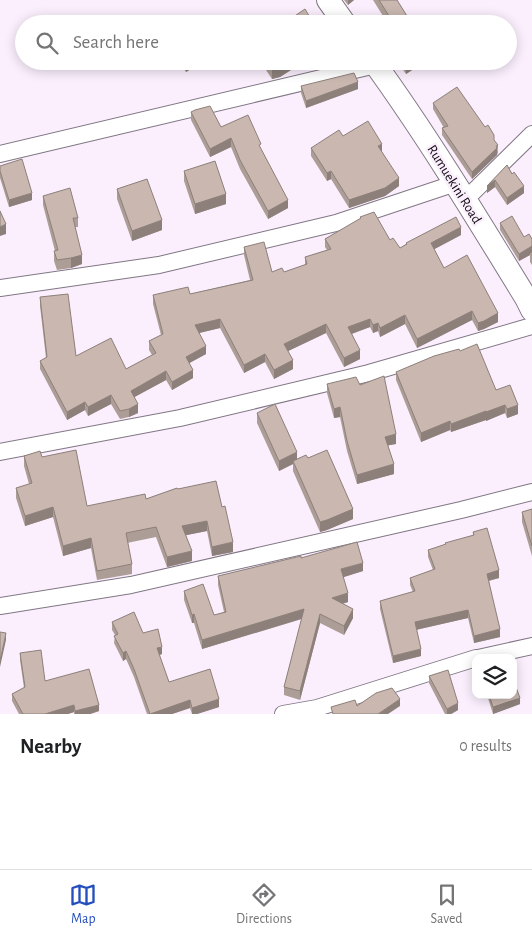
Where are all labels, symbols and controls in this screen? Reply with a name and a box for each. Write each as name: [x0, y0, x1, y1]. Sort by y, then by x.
search box: [15, 15, 517, 70]
icon: search: [33, 29, 61, 57]
text: Search here: [73, 33, 159, 52]
street label: Rumuekini Road: [424, 143, 484, 226]
map controls: [472, 654, 517, 699]
button: layers: [472, 654, 517, 699]
text: Nearby: [20, 736, 81, 757]
text: 0 results: [459, 738, 512, 754]
tab: Map: [69, 881, 97, 928]
tab: Directions: [236, 881, 292, 928]
tab: Saved: [431, 881, 463, 928]

